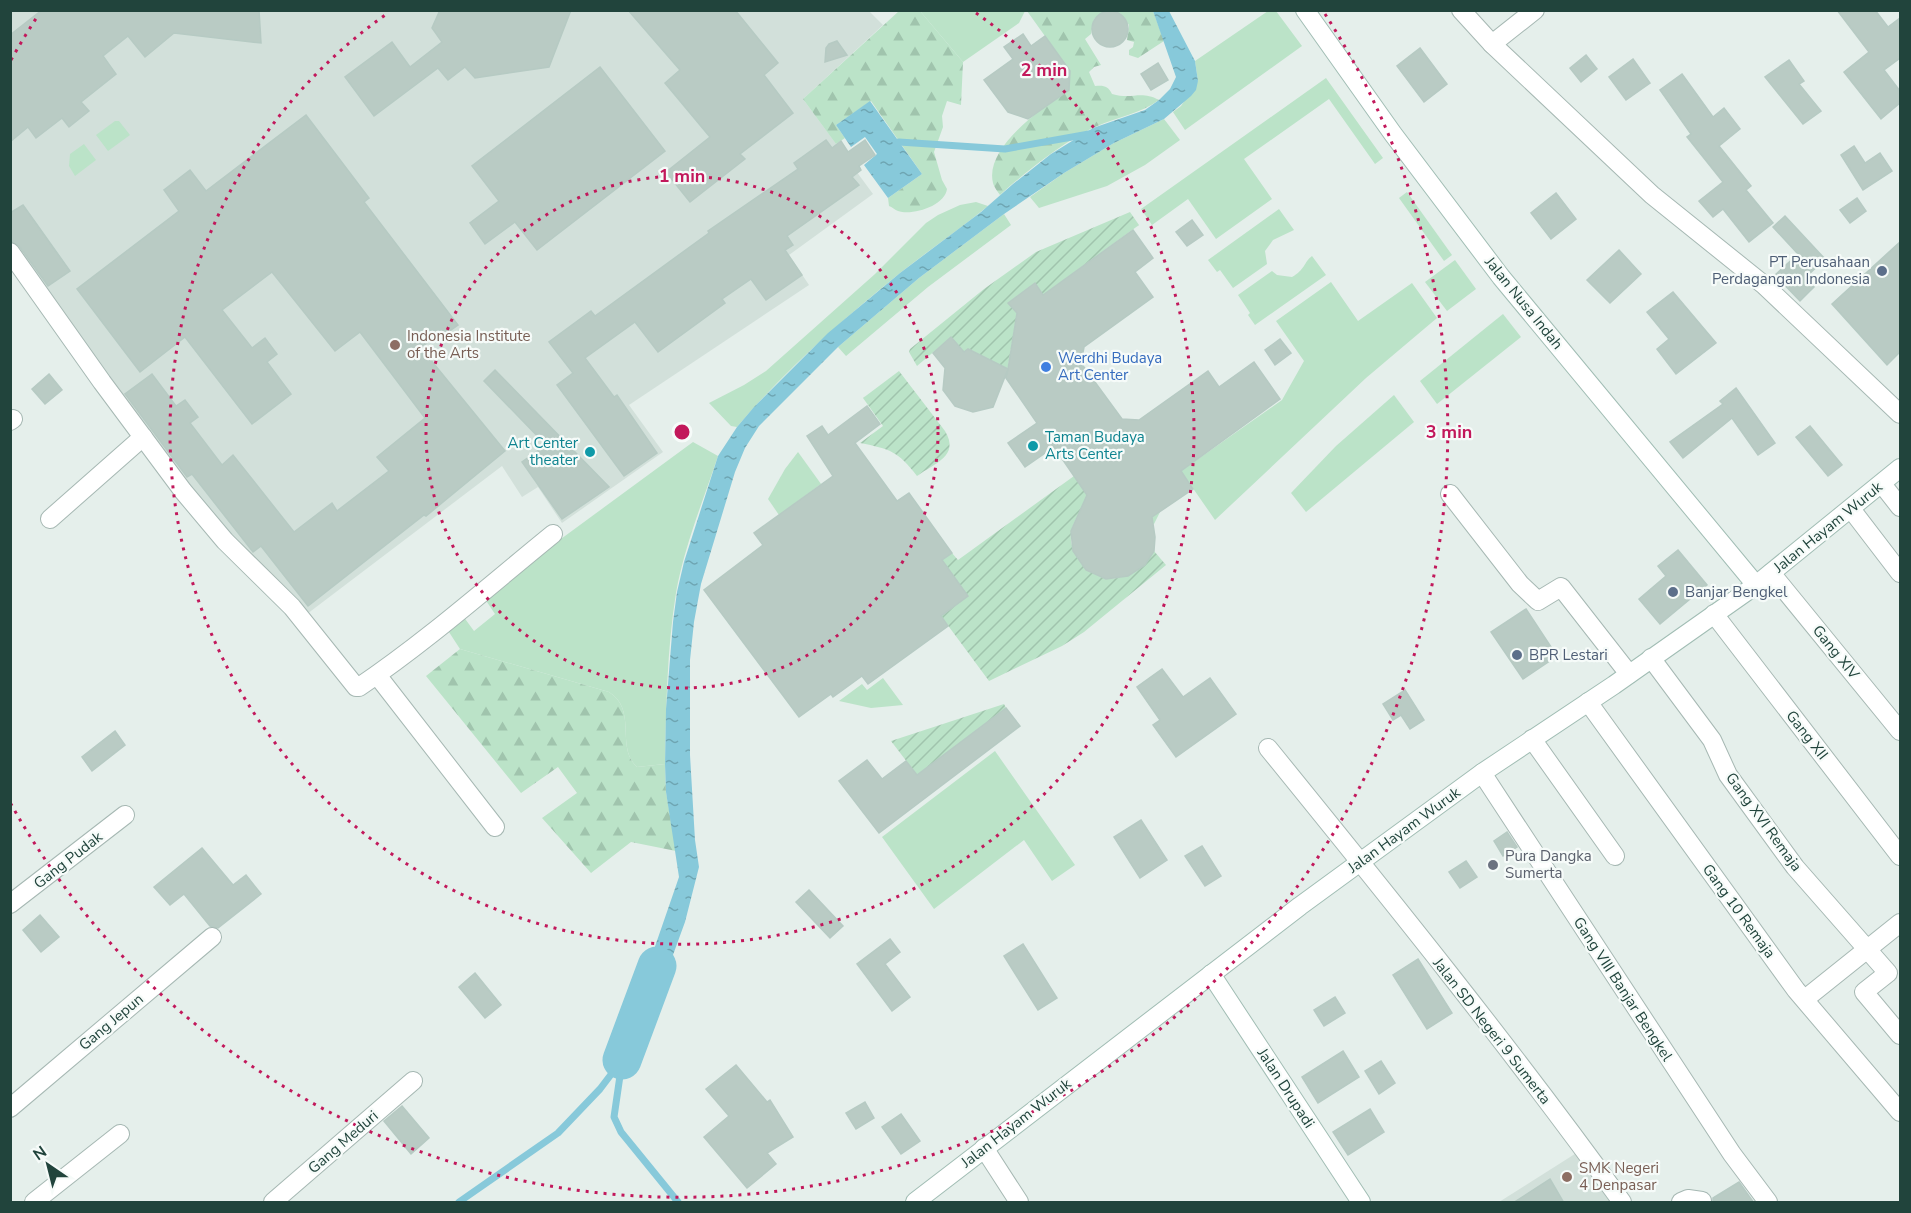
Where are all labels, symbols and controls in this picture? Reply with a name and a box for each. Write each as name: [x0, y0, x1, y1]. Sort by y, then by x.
text: 2 min: [1021, 58, 1067, 82]
text: 1 min: [659, 164, 705, 188]
street label: Jalan Nusa Indah: [1480, 252, 1568, 353]
place label: PT Perusahaan Perdagangan Indonesia: [1712, 252, 1870, 289]
marker: PT Perusahaan Perdagangan Indonesia: [1875, 264, 1889, 278]
place label: Indonesia Institute of the Arts: [407, 326, 531, 363]
marker: Indonesia Institute of the Arts: [388, 338, 402, 352]
place label: Werdhi Budaya Art Center: [1058, 348, 1162, 385]
marker: Werdhi Budaya Art Center: [1039, 360, 1053, 374]
text: 3 min: [1426, 420, 1472, 444]
centre of rings: [672, 422, 692, 442]
place label: Taman Budaya Arts Center: [1045, 427, 1145, 464]
place label: Art Center theater: [508, 433, 579, 470]
marker: Taman Budaya Arts Center: [1026, 439, 1040, 453]
marker: Art Center theater: [583, 445, 597, 459]
street label: Jalan Hayam Wuruk: [1769, 477, 1887, 578]
place label: Banjar Bengkel: [1685, 582, 1788, 602]
marker: Banjar Bengkel: [1666, 585, 1680, 599]
street label: Gang XIV: [1808, 621, 1864, 684]
place label: BPR Lestari: [1529, 645, 1608, 665]
marker: BPR Lestari: [1510, 648, 1524, 662]
street label: Gang XII: [1781, 706, 1833, 764]
street label: Gang XVI Remaja: [1721, 769, 1807, 875]
street label: Jalan Hayam Wuruk: [1343, 782, 1465, 878]
street label: Gang Pudak: [30, 827, 107, 893]
place label: Pura Dangka Sumerta: [1505, 846, 1592, 883]
marker: Pura Dangka Sumerta: [1486, 858, 1500, 872]
street label: Gang 10 Remaja: [1698, 860, 1780, 962]
street label: Gang VIII Banjar Bengkel: [1569, 913, 1677, 1065]
street label: Jalan SD Negeri 9 Sumerta: [1428, 953, 1555, 1108]
street label: Gang Jepun: [74, 989, 148, 1055]
street label: Jalan Drupadi: [1252, 1043, 1319, 1132]
street label: Jalan Hayam Wuruk: [956, 1073, 1076, 1173]
street label: Gang Meduri: [304, 1106, 382, 1178]
north arrow: [18, 1135, 78, 1195]
text: N: [29, 1141, 51, 1166]
place label: SMK Negeri 4 Denpasar: [1579, 1158, 1659, 1195]
marker: SMK Negeri 4 Denpasar: [1560, 1170, 1574, 1184]

